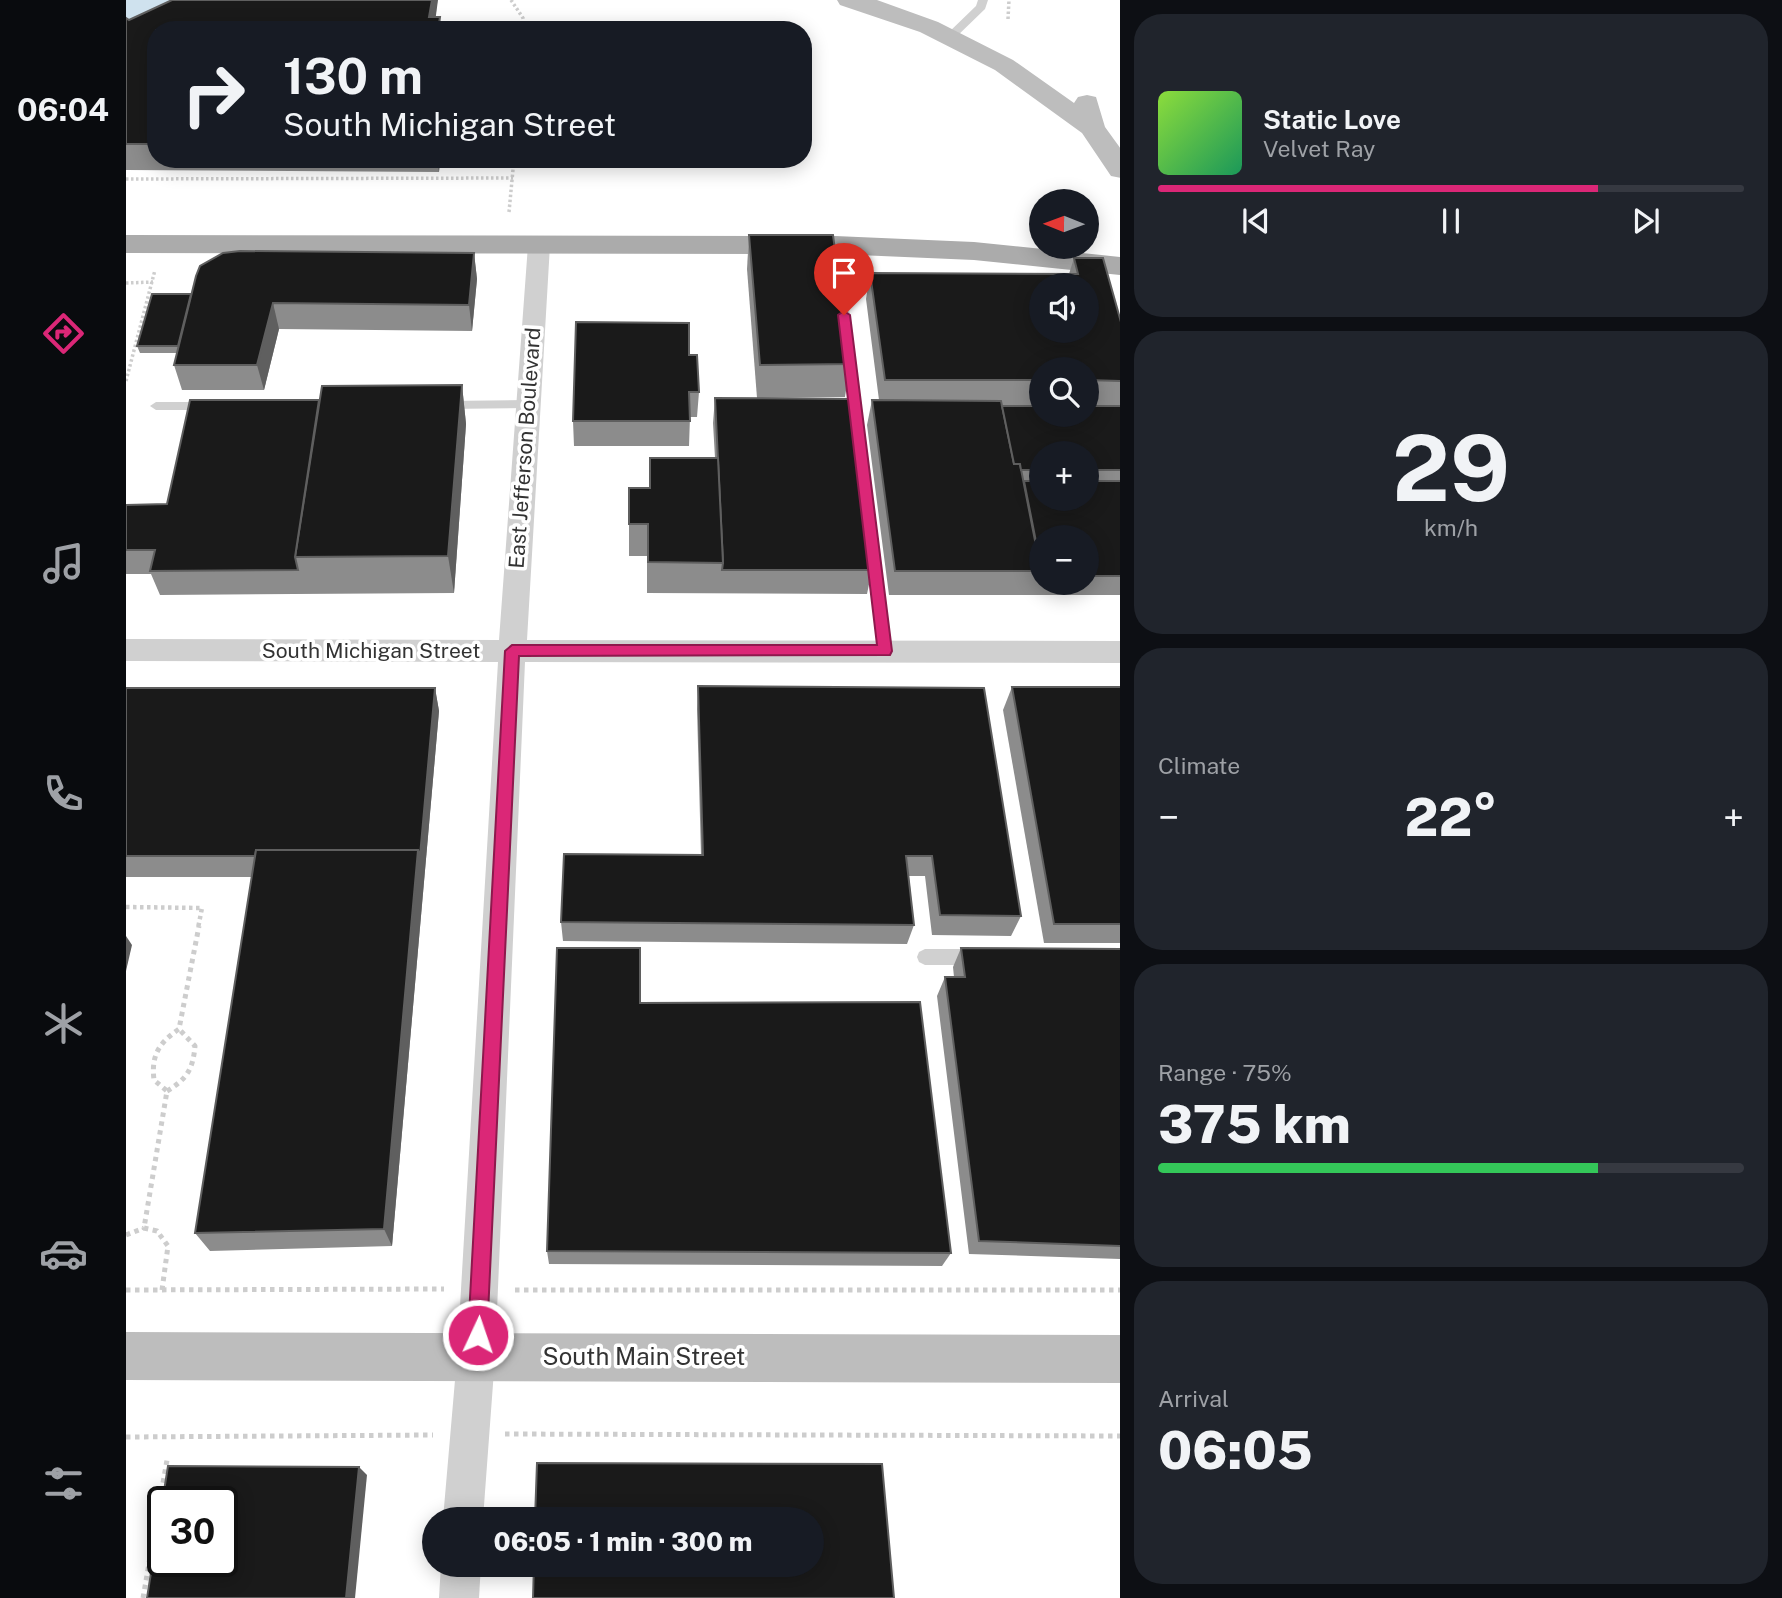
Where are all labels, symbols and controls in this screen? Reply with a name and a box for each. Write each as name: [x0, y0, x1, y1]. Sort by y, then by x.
text: 130 m: [283, 47, 423, 105]
icon: right: [168, 49, 259, 140]
text: 06:04: [17, 91, 109, 128]
text: Static Love: [1263, 104, 1401, 135]
text: South Michigan Street: [283, 106, 616, 143]
text: Velvet Ray: [1263, 135, 1375, 162]
north arrow: [1029, 189, 1099, 259]
map controls: [1029, 189, 1099, 595]
icon: previous: [1237, 202, 1275, 240]
icon: pause: [1432, 202, 1470, 240]
icon: next: [1627, 202, 1665, 240]
pin: [814, 243, 874, 315]
icon: arrive: [825, 254, 863, 292]
button: sound: [1029, 273, 1099, 343]
icon: directions: [39, 309, 88, 358]
street label: East Jefferson Boulevard: [504, 326, 545, 569]
button: search: [1029, 357, 1099, 427]
text: 29: [1392, 415, 1510, 521]
button: +: [1029, 441, 1099, 511]
text: km/h: [1424, 514, 1478, 541]
button: −: [1029, 525, 1099, 595]
icon: music: [39, 539, 88, 588]
street label: South Michigan Street: [262, 638, 480, 663]
text: Climate: [1158, 752, 1240, 779]
icon: phone: [39, 769, 88, 818]
text: 22°: [1405, 787, 1497, 848]
text: −: [1158, 795, 1179, 840]
text: +: [1723, 795, 1744, 840]
icon: climate: [39, 999, 88, 1048]
text: Range · 75%: [1158, 1059, 1292, 1086]
text: 375 km: [1158, 1094, 1351, 1155]
icon: car: [39, 1229, 88, 1278]
position arrow: [441, 1298, 515, 1372]
street label: South Main Street: [543, 1342, 745, 1370]
text: Arrival: [1158, 1385, 1229, 1412]
text: 06:05: [1158, 1420, 1313, 1481]
icon: filters: [39, 1459, 88, 1508]
speed limit sign: 30: [147, 1486, 238, 1577]
text: 06:05 · 1 min · 300 m: [494, 1526, 752, 1557]

